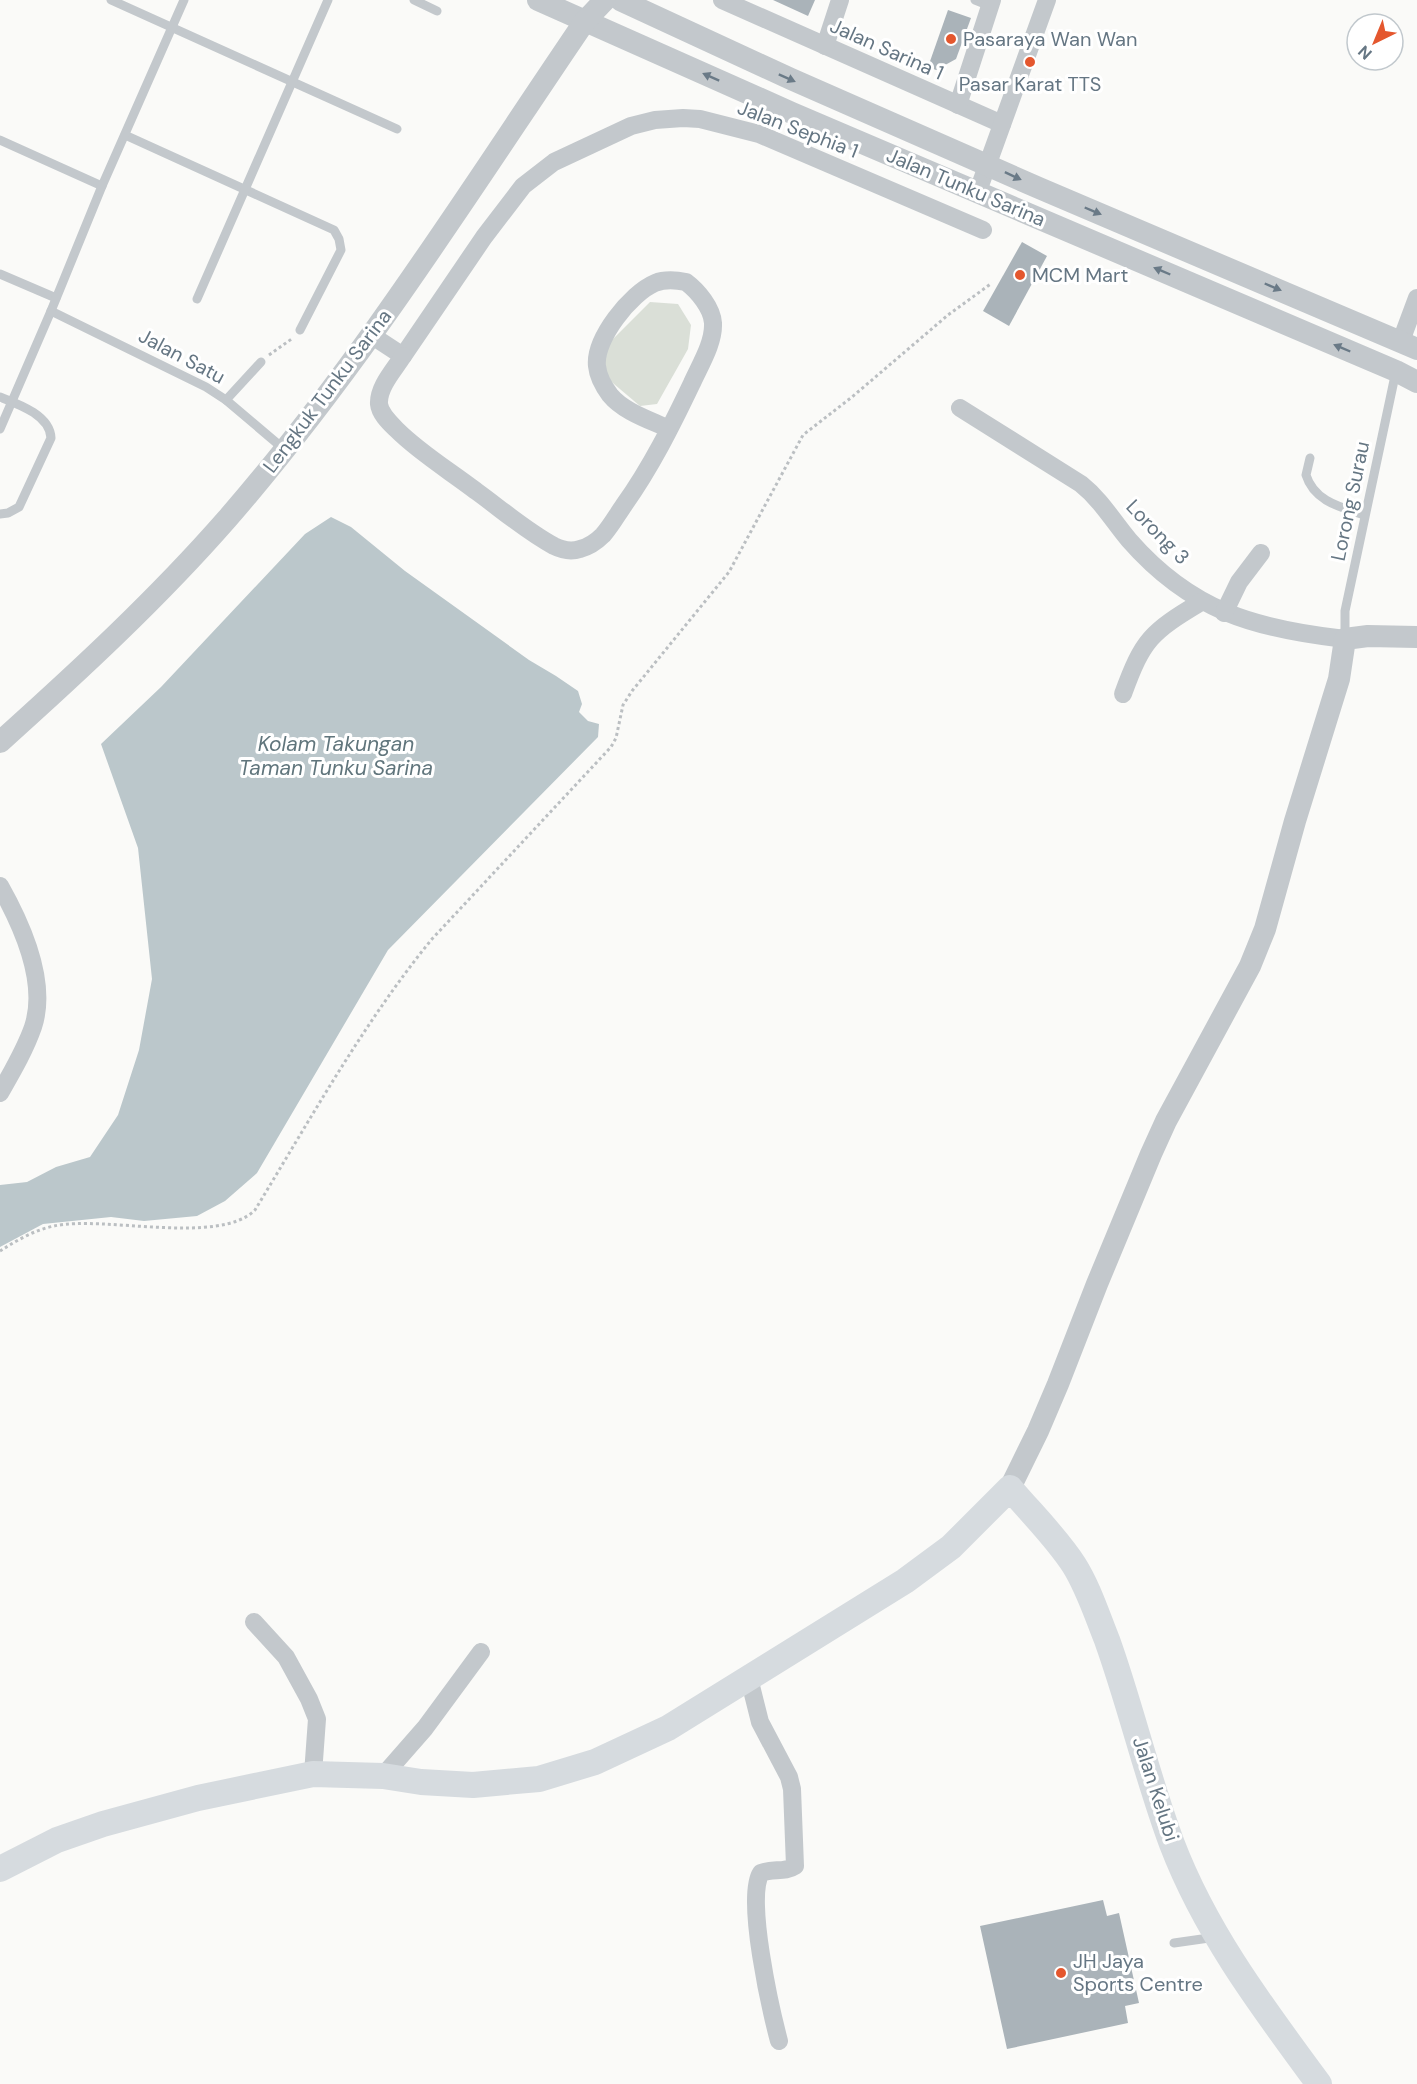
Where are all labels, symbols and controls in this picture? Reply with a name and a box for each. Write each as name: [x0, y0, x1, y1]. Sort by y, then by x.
street label: Jalan Sarina 1: [826, 12, 948, 86]
north arrow: [1345, 12, 1405, 72]
place label: Pasaraya Wan Wan: [963, 26, 1137, 52]
marker: Pasaraya Wan Wan: [944, 32, 958, 46]
text: N: [1354, 41, 1377, 64]
marker: Pasar Karat TTS: [1023, 55, 1037, 69]
place label: Pasar Karat TTS: [959, 71, 1101, 97]
one-way arrow: [703, 73, 720, 82]
one-way arrow: [779, 73, 796, 82]
street label: Jalan Sephia 1: [734, 94, 862, 164]
street label: Jalan Tunku Sarina: [883, 142, 1049, 232]
one-way arrow: [1005, 172, 1022, 181]
one-way arrow: [1084, 207, 1102, 216]
place label: MCM Mart: [1032, 262, 1128, 288]
one-way arrow: [1153, 266, 1171, 276]
marker: MCM Mart: [1013, 268, 1027, 282]
one-way arrow: [1264, 282, 1282, 292]
street label: Lengkuk Tunku Sarina: [257, 304, 397, 478]
street label: Jalan Satu: [134, 322, 230, 390]
one-way arrow: [1332, 343, 1350, 353]
street label: Lorong Surau: [1325, 439, 1375, 563]
street label: Lorong 3: [1121, 494, 1195, 570]
water label: Kolam Takungan Taman Tunku Sarina: [239, 730, 433, 782]
street label: Jalan Kelubi: [1127, 1733, 1185, 1845]
place label: JH Jaya Sports Centre: [1073, 1948, 1203, 1997]
marker: JH Jaya Sports Centre: [1054, 1966, 1068, 1980]

